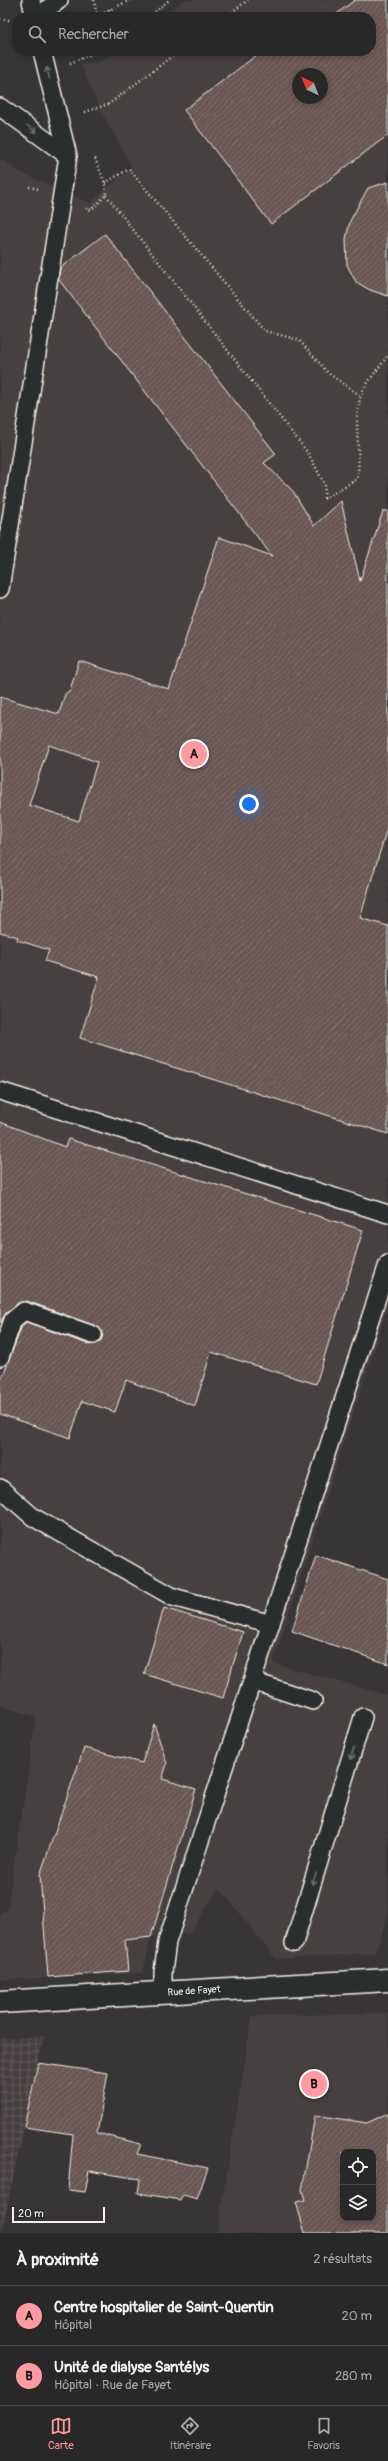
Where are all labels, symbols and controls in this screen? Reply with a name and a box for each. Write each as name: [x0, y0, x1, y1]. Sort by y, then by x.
search box: [12, 12, 376, 56]
icon: search: [26, 23, 48, 45]
text: Rechercher: [58, 25, 129, 44]
one-way arrow: [43, 67, 51, 80]
north arrow: [292, 68, 328, 104]
one-way arrow: [26, 125, 37, 134]
pin: A: [181, 739, 207, 769]
your location: [239, 794, 259, 814]
one-way arrow: [348, 1748, 355, 1761]
one-way arrow: [310, 1872, 317, 1885]
street label: Rue de Fayet: [167, 1983, 222, 1999]
pin: B: [301, 2069, 327, 2099]
map controls: [340, 2149, 376, 2221]
button: locate: [340, 2149, 376, 2185]
button: layers: [340, 2185, 376, 2221]
scale bar: [12, 2205, 105, 2224]
text: 20 m: [18, 2207, 44, 2220]
text: À proximité: [16, 2249, 99, 2270]
text: 2 résultats: [313, 2251, 372, 2267]
text: Centre hospitalier de Saint-Quentin: [54, 2298, 274, 2317]
text: A: [25, 2308, 33, 2324]
text: 20 m: [341, 2308, 372, 2324]
text: Hôpital: [54, 2317, 92, 2333]
text: Unité de dialyse Santélys: [54, 2358, 209, 2377]
text: B: [25, 2368, 33, 2384]
text: 280 m: [335, 2368, 372, 2384]
text: Hôpital · Rue de Fayet: [54, 2377, 171, 2393]
tab: Carte: [48, 2415, 74, 2452]
tab: Itinéraire: [170, 2415, 211, 2452]
tab: Favoris: [307, 2415, 340, 2452]

